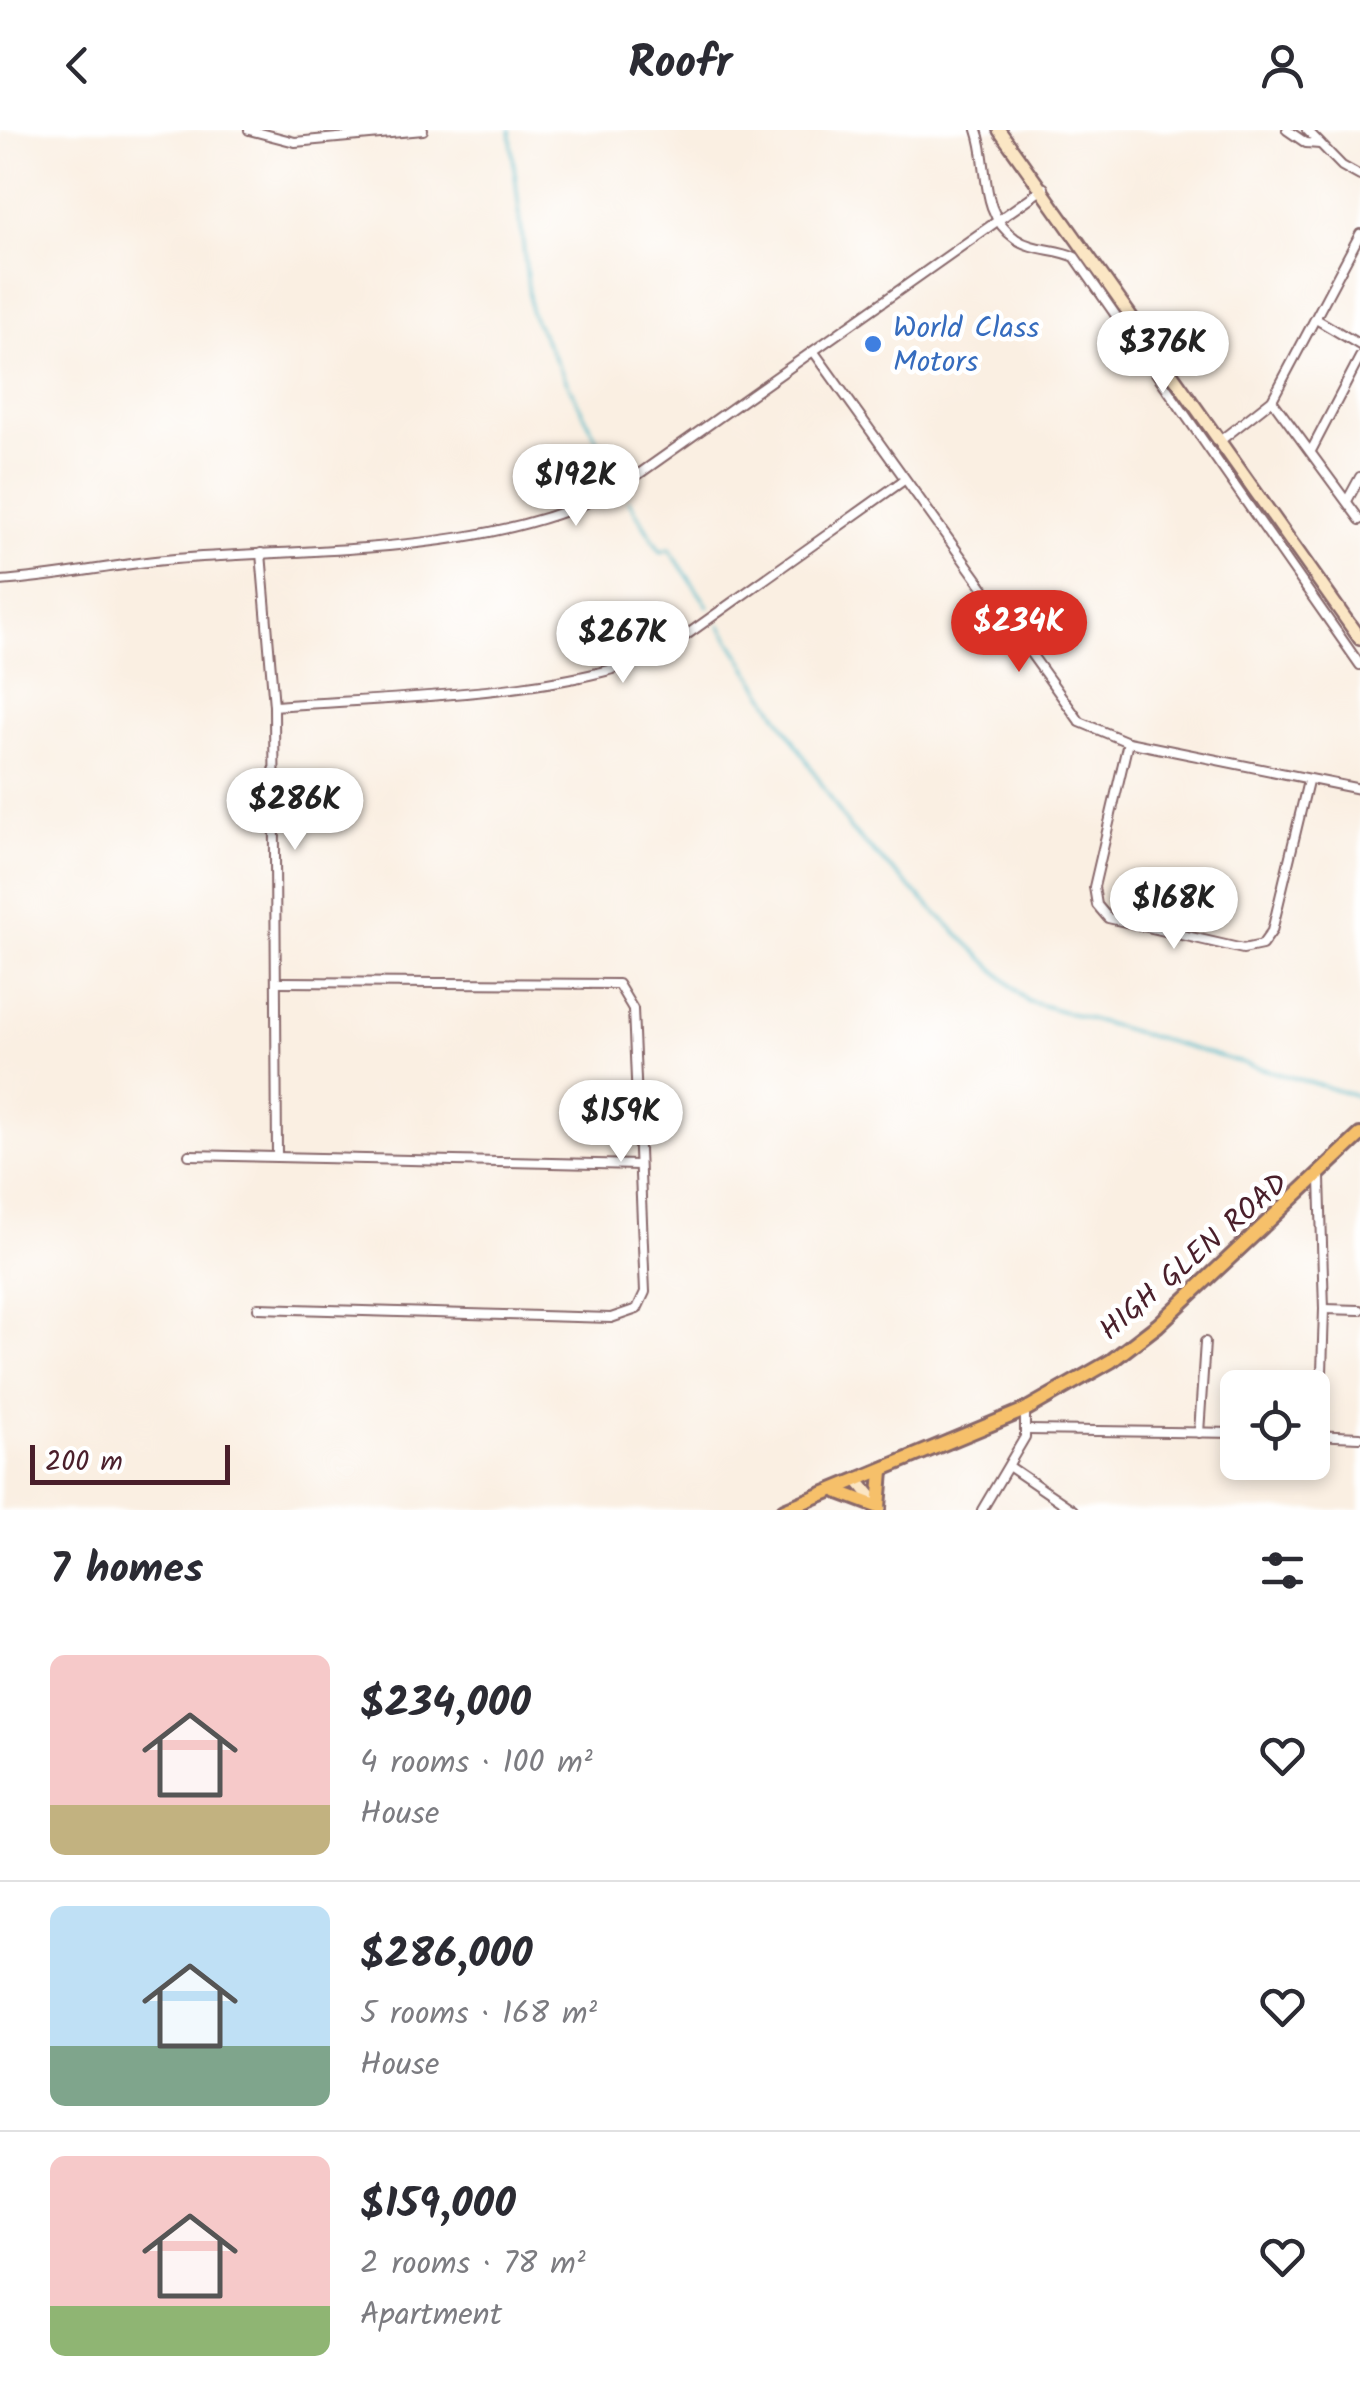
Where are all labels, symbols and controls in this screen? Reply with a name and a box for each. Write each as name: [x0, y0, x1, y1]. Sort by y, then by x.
text: Roofr: [628, 29, 732, 101]
icon: back: [50, 38, 105, 93]
icon: person: [1255, 38, 1310, 93]
place label: World Class Motors: [893, 305, 1039, 387]
pin: $376K: [1093, 311, 1233, 396]
text: $376K: [1119, 318, 1207, 369]
marker: World Class Motors: [862, 333, 884, 355]
pin: $192K: [506, 444, 646, 529]
text: $192K: [535, 451, 617, 502]
pin: $234K: [949, 590, 1089, 675]
text: $234K: [973, 597, 1065, 648]
pin: $267K: [553, 601, 693, 686]
text: $267K: [578, 608, 668, 659]
pin: $286K: [225, 768, 365, 853]
text: $286K: [248, 775, 342, 826]
pin: $168K: [1104, 867, 1244, 952]
text: $168K: [1132, 874, 1216, 925]
pin: $159K: [551, 1080, 691, 1165]
text: $159K: [581, 1087, 661, 1138]
street label: HIGH GLEN ROAD: [1089, 1161, 1300, 1354]
map controls: [1220, 1370, 1330, 1480]
button: locate: [1220, 1370, 1330, 1480]
scale bar: [30, 1440, 230, 1484]
text: 200 m: [45, 1440, 123, 1485]
text: 7 homes: [50, 1537, 203, 1604]
icon: filters: [1255, 1543, 1310, 1598]
text: $234,000: [360, 1671, 531, 1738]
icon: home: [130, 1695, 250, 1815]
icon: heart: [1255, 1728, 1310, 1783]
text: 4 rooms · 100 m²: [360, 1738, 593, 1789]
text: House: [360, 1789, 439, 1840]
text: $286,000: [360, 1922, 533, 1989]
icon: home: [130, 1946, 250, 2066]
icon: heart: [1255, 1979, 1310, 2034]
text: 5 rooms · 168 m²: [360, 1989, 597, 2040]
text: House: [360, 2040, 439, 2091]
text: $159,000: [360, 2172, 516, 2239]
icon: home: [130, 2196, 250, 2316]
icon: heart: [1255, 2229, 1310, 2284]
text: 2 rooms · 78 m²: [360, 2239, 586, 2290]
text: Apartment: [360, 2290, 502, 2341]

